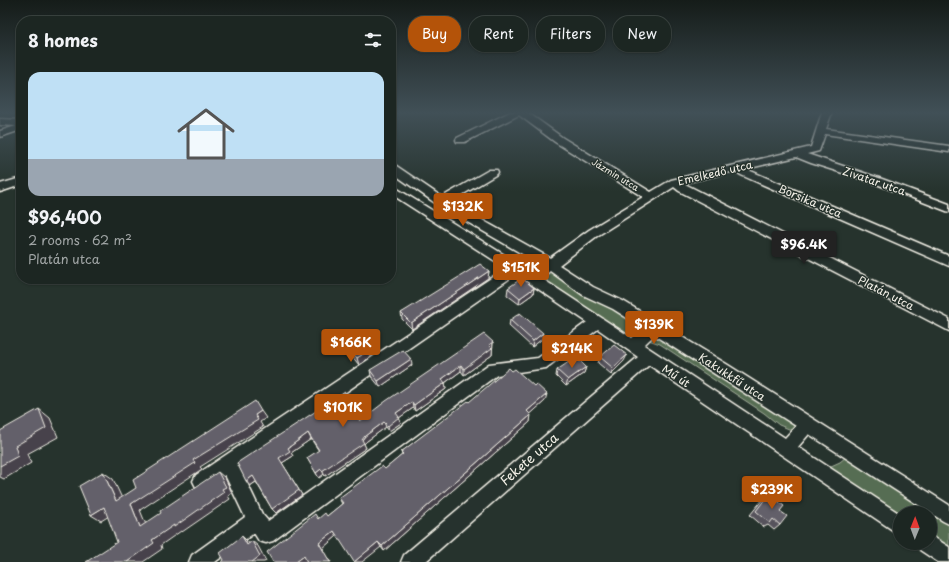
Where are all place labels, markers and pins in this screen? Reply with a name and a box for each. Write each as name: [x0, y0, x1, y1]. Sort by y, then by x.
pin: $132K: [435, 193, 491, 227]
pin: $96.4K: [771, 231, 837, 265]
pin: $151K: [493, 254, 549, 288]
pin: $139K: [626, 311, 682, 345]
pin: $166K: [323, 329, 379, 363]
pin: $214K: [544, 335, 600, 369]
pin: $101K: [315, 394, 371, 428]
pin: $239K: [744, 476, 800, 510]

